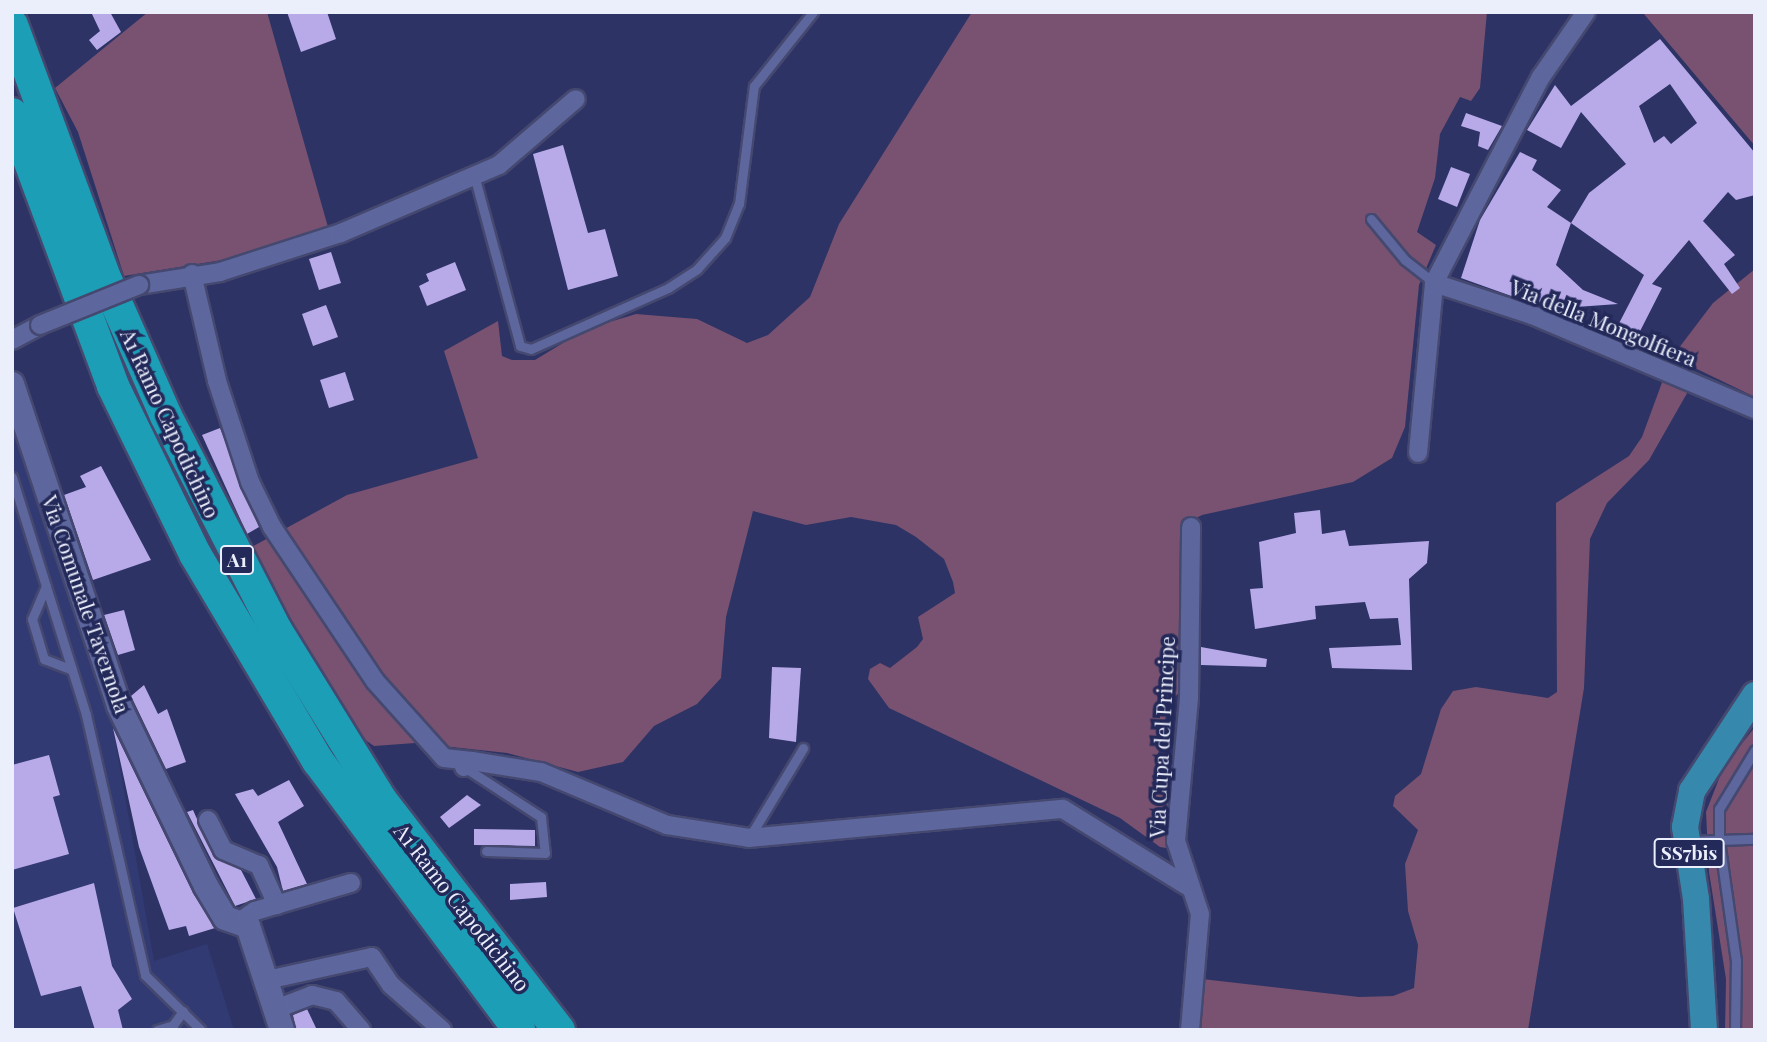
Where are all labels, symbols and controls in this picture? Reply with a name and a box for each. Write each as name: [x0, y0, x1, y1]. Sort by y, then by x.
street label: Via della Mongolfiera: [1507, 273, 1701, 371]
street label: A1 Ramo Capodichino: [116, 325, 226, 521]
street label: Via Comunale Tavernola: [38, 491, 136, 717]
road number: A1: [219, 544, 254, 576]
street label: Via Cupa del Principe: [1143, 635, 1179, 839]
street label: A1 Ramo Capodichino: [390, 818, 536, 996]
road number: SS7bis: [1652, 838, 1726, 868]

